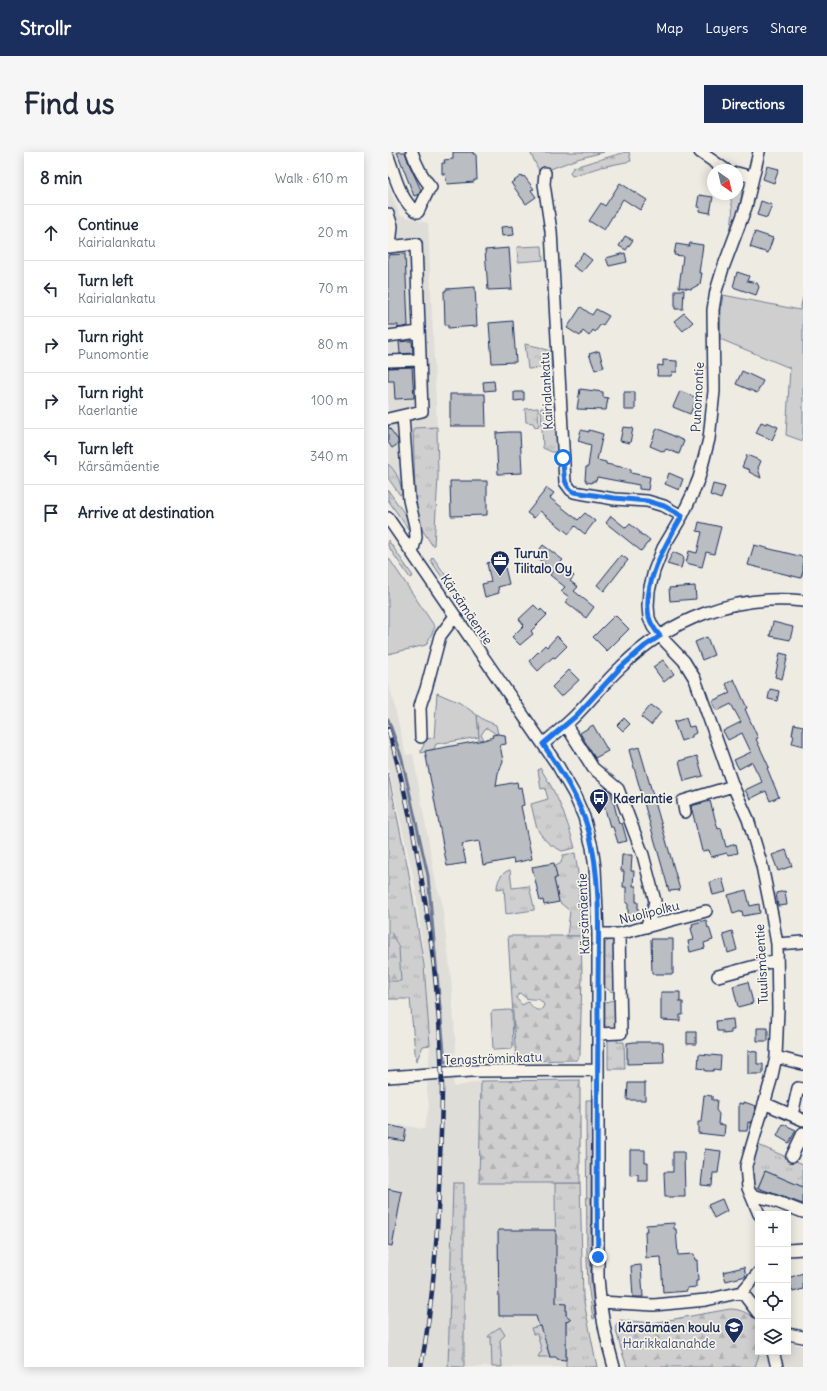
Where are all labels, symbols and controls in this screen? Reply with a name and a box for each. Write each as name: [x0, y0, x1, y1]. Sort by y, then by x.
text: Strollr: [20, 16, 71, 40]
text: Map: [656, 19, 683, 37]
text: Layers: [705, 19, 748, 37]
text: Share: [770, 19, 807, 37]
button: Directions: [704, 85, 803, 123]
text: Find us: [24, 86, 115, 122]
north arrow: [707, 164, 743, 200]
text: 8 min: [40, 167, 82, 189]
text: Walk · 610 m: [275, 170, 348, 187]
text: Continue: [78, 215, 139, 234]
icon: ahead: [40, 222, 62, 244]
text: 20 m: [318, 224, 348, 241]
text: Kairialankatu: [78, 234, 156, 251]
text: Turn left: [78, 271, 133, 290]
icon: left: [40, 278, 62, 300]
text: 70 m: [319, 280, 348, 297]
text: Kairialankatu: [78, 290, 156, 307]
text: Turn right: [78, 327, 143, 346]
icon: right: [40, 334, 62, 356]
text: 80 m: [317, 336, 348, 353]
text: Punomontie: [78, 346, 149, 363]
street label: Kairialankatu: [536, 351, 557, 430]
street label: Punomontie: [687, 361, 708, 433]
text: Turn right: [78, 383, 143, 402]
icon: right: [40, 390, 62, 412]
text: 100 m: [311, 392, 348, 409]
text: Kaerlantie: [78, 402, 138, 419]
text: Turn left: [78, 439, 133, 458]
icon: left: [40, 446, 62, 468]
text: 340 m: [310, 448, 348, 465]
route start: [554, 449, 572, 467]
text: Kärsämäentie: [78, 458, 159, 475]
icon: arrive: [40, 502, 62, 524]
text: Arrive at destination: [78, 503, 214, 522]
place label: Turun Tilitalo Oy: [514, 545, 572, 577]
office icon: Turun Tilitalo Oy: [489, 549, 511, 577]
street label: Kärsämäentie: [437, 571, 496, 648]
bus stop icon: Kaerlantie: [588, 787, 610, 815]
place label: Kaerlantie: [613, 790, 673, 807]
street label: Kärsämäentie: [574, 873, 593, 955]
street label: Nuolipolku: [617, 897, 681, 928]
street label: Tuulismäentie: [751, 923, 772, 1004]
street label: Tengströminkatu: [444, 1048, 543, 1069]
map controls: [755, 1211, 791, 1355]
button: +: [755, 1211, 791, 1247]
button: −: [755, 1247, 791, 1283]
route end: [589, 1248, 607, 1266]
button: locate: [755, 1283, 791, 1319]
school or university icon: Kärsämäen koulu: [723, 1316, 745, 1344]
place label: Kärsämäen koulu: [618, 1319, 720, 1336]
button: layers: [755, 1319, 791, 1355]
park label: Harikkalanahde: [623, 1335, 715, 1352]

